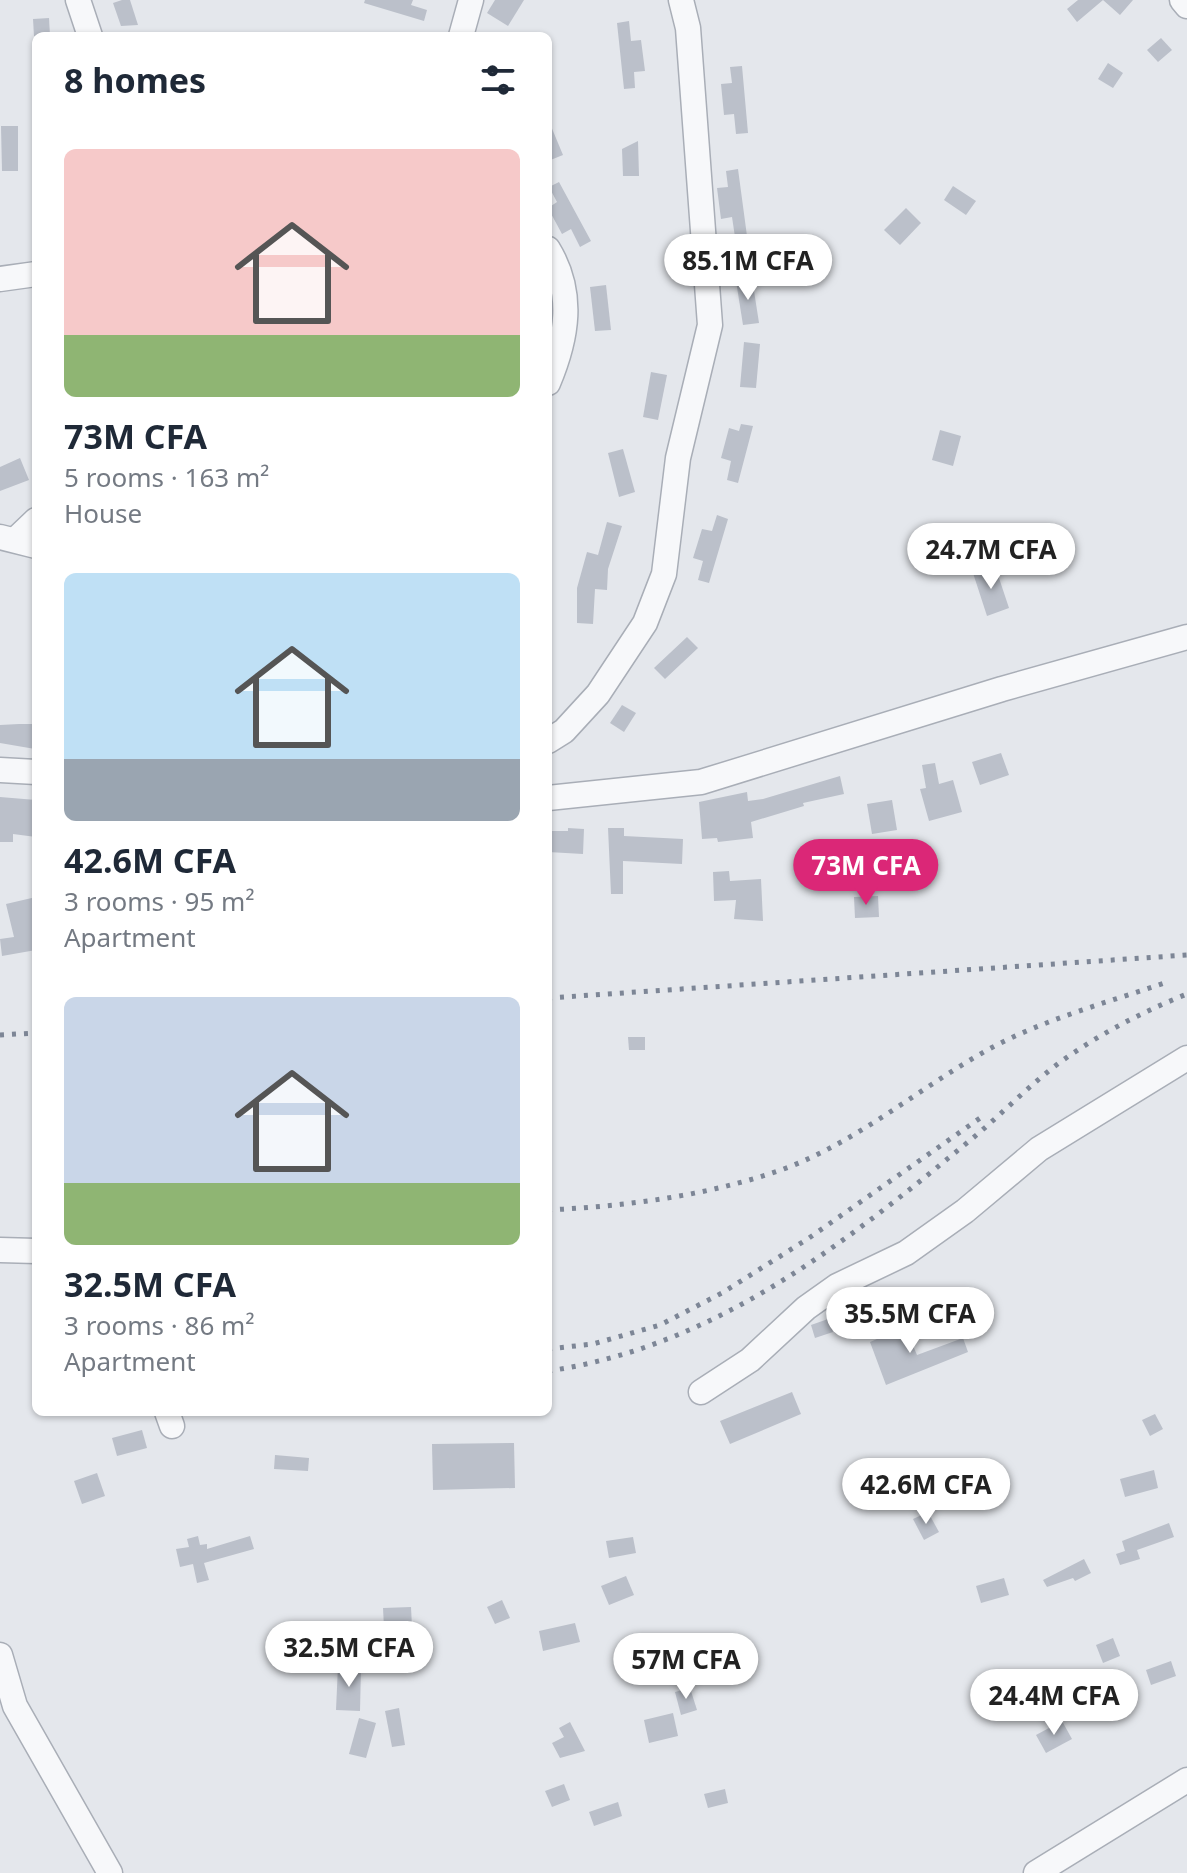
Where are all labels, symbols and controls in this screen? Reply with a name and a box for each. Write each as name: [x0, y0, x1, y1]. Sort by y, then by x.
text: 8 homes: [64, 57, 206, 103]
icon: filters: [476, 58, 520, 102]
icon: home: [220, 201, 364, 345]
pin: 85.1M CFA: [656, 234, 840, 302]
text: 85.1M CFA: [682, 242, 814, 278]
text: 73M CFA: [64, 413, 207, 459]
text: 5 rooms · 163 m²: [64, 459, 269, 495]
text: House: [64, 495, 142, 531]
pin: 24.7M CFA: [899, 523, 1083, 591]
text: 24.7M CFA: [925, 531, 1057, 567]
icon: home: [220, 625, 364, 769]
text: 42.6M CFA: [64, 837, 236, 883]
pin: 73M CFA: [792, 839, 940, 907]
text: 73M CFA: [811, 847, 921, 883]
text: 3 rooms · 95 m²: [64, 883, 254, 919]
text: Apartment: [64, 919, 196, 955]
icon: home: [220, 1049, 364, 1193]
text: 32.5M CFA: [64, 1261, 236, 1307]
pin: 35.5M CFA: [818, 1287, 1002, 1355]
text: 35.5M CFA: [844, 1295, 976, 1331]
text: 3 rooms · 86 m²: [64, 1307, 254, 1343]
text: Apartment: [64, 1343, 196, 1379]
pin: 42.6M CFA: [834, 1458, 1018, 1526]
text: 42.6M CFA: [860, 1466, 992, 1502]
pin: 32.5M CFA: [257, 1621, 441, 1689]
text: 32.5M CFA: [283, 1629, 415, 1665]
pin: 57M CFA: [612, 1633, 760, 1701]
text: 57M CFA: [631, 1641, 741, 1677]
pin: 24.4M CFA: [962, 1669, 1146, 1737]
text: 24.4M CFA: [988, 1677, 1120, 1713]

